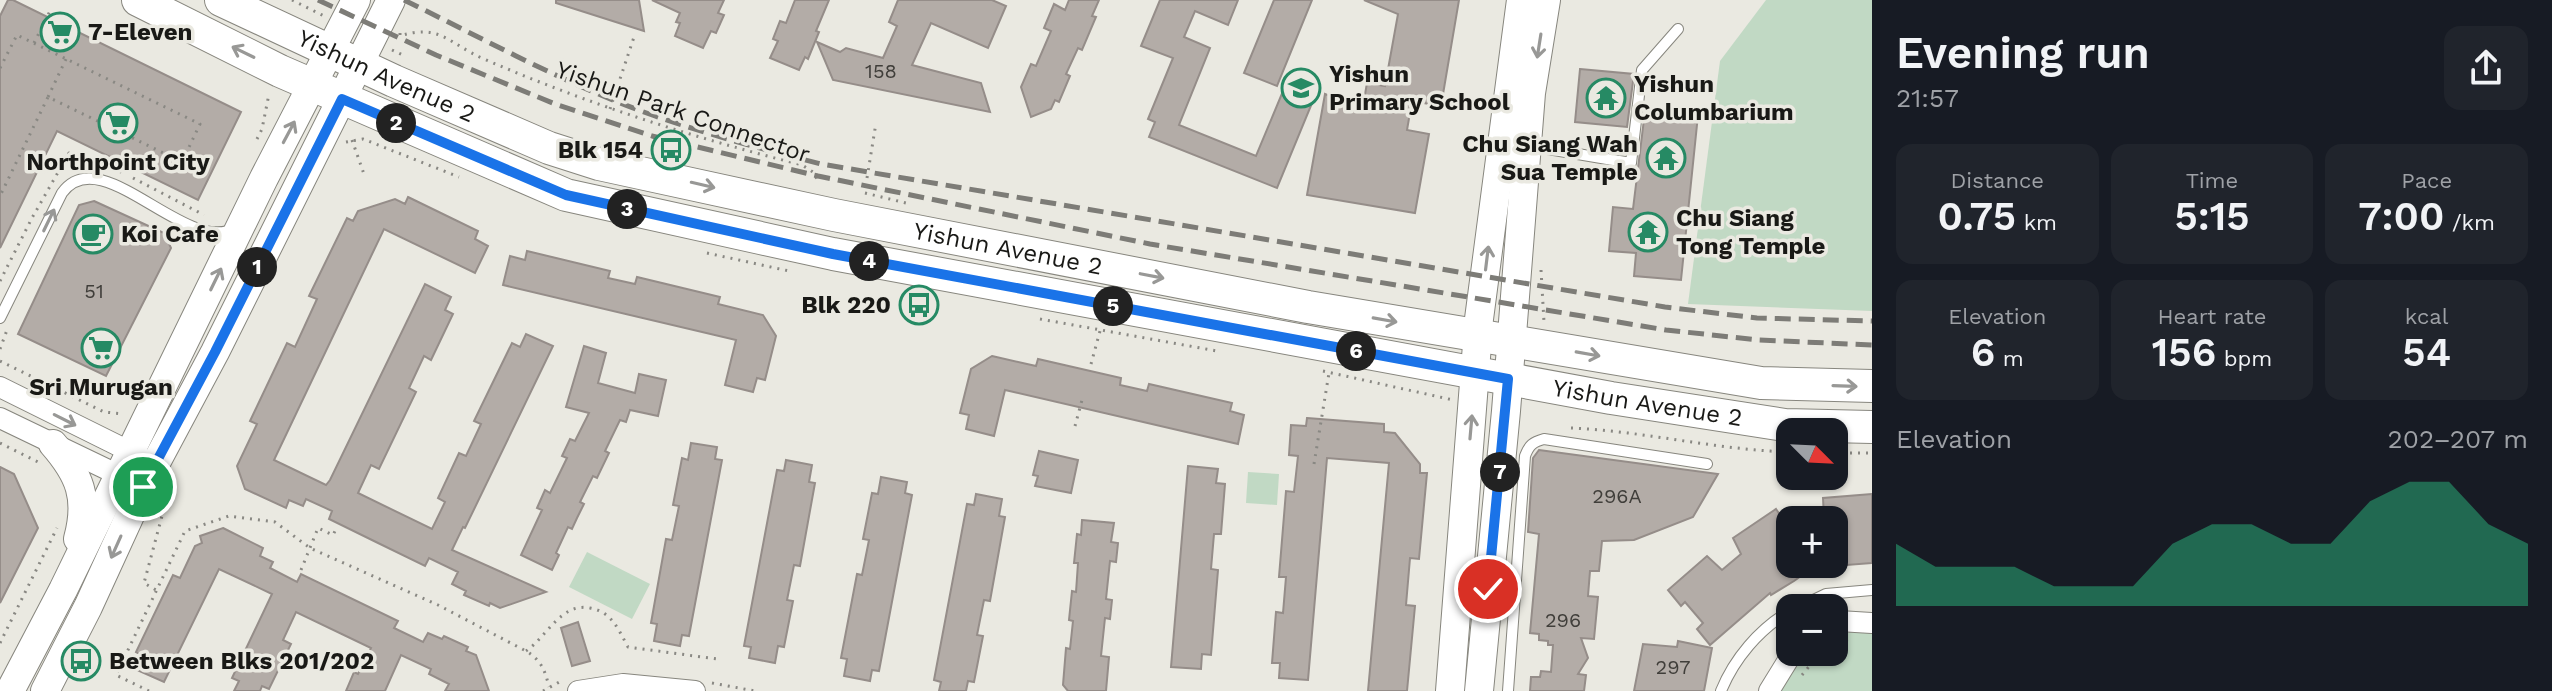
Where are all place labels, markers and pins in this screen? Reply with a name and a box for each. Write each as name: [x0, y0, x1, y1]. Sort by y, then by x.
supermarket icon: 7-Eleven: [39, 11, 81, 53]
place label: 7-Eleven: [88, 18, 192, 46]
place label: Yishun Primary School: [1329, 60, 1510, 116]
school or university icon: Yishun Primary School: [1280, 67, 1322, 109]
place label: Yishun Columbarium: [1634, 70, 1794, 126]
temple icon: Yishun Columbarium: [1585, 77, 1627, 119]
supermarket icon: Northpoint City: [97, 102, 139, 144]
pin: 2: [376, 103, 416, 143]
bus stop icon: Blk 154: [650, 129, 692, 171]
place label: Chu Siang Wah Sua Temple: [1462, 130, 1638, 186]
place label: Blk 154: [558, 136, 643, 164]
temple icon: Chu Siang Wah Sua Temple: [1645, 137, 1687, 179]
place label: Northpoint City: [26, 148, 210, 176]
pin: 3: [607, 189, 647, 229]
place label: Chu Siang Tong Temple: [1676, 204, 1825, 260]
temple icon: Chu Siang Tong Temple: [1627, 211, 1669, 253]
cafe icon: Koi Cafe: [72, 213, 114, 255]
place label: Koi Cafe: [121, 220, 219, 248]
pin: 4: [849, 241, 889, 281]
pin: 1: [237, 247, 277, 287]
bus stop icon: Blk 220: [898, 284, 940, 326]
pin: 5: [1093, 286, 1133, 326]
place label: Blk 220: [801, 291, 891, 319]
supermarket icon: Sri Murugan: [80, 327, 122, 369]
pin: 6: [1336, 331, 1376, 371]
place label: Sri Murugan: [29, 373, 173, 401]
pin: 7: [1480, 452, 1520, 492]
pin: [109, 453, 177, 521]
pin: [1454, 555, 1522, 623]
bus stop icon: Between Blks 201/202: [60, 640, 102, 682]
place label: Between Blks 201/202: [109, 647, 374, 675]

